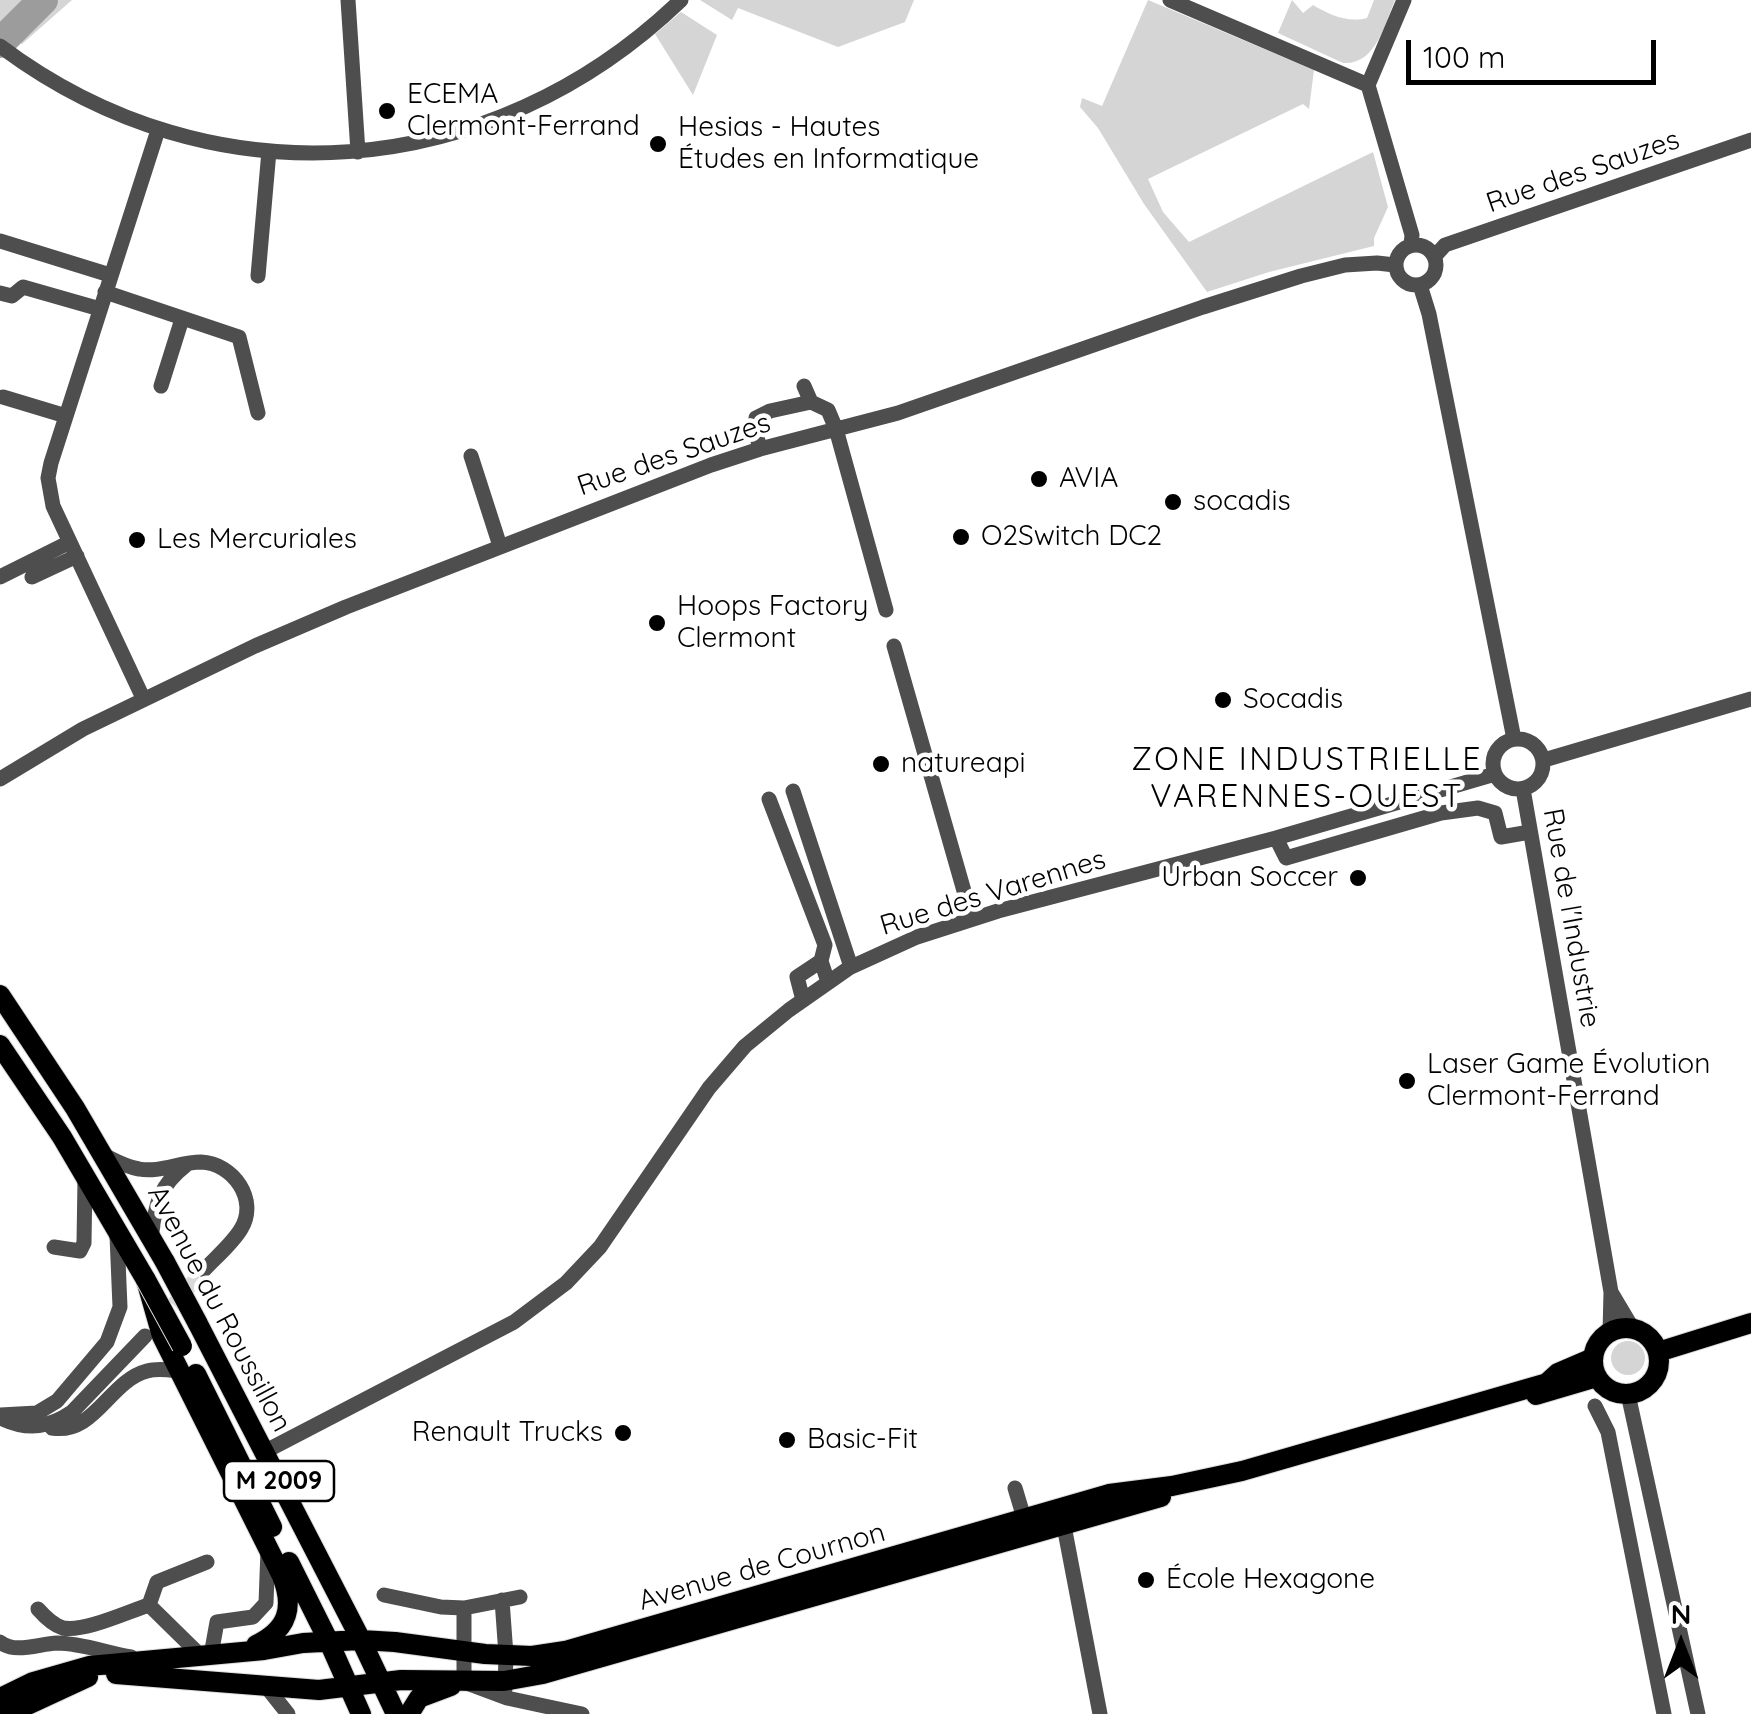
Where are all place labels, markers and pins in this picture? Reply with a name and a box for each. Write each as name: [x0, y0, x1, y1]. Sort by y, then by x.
place label: ECEMA Clermont-Ferrand: [407, 78, 640, 144]
marker: ECEMA Clermont-Ferrand: [376, 100, 398, 122]
place label: Hesias - Hautes Études en Informatique: [678, 111, 979, 177]
marker: Hesias - Hautes Études en Informatique: [647, 133, 669, 155]
place label: AVIA: [1059, 462, 1118, 496]
marker: AVIA: [1028, 468, 1050, 490]
place label: socadis: [1193, 485, 1291, 519]
marker: socadis: [1162, 491, 1184, 513]
place label: O2Switch DC2: [981, 520, 1162, 554]
place label: Les Mercuriales: [157, 523, 357, 557]
marker: O2Switch DC2: [950, 526, 972, 548]
marker: Les Mercuriales: [126, 529, 148, 551]
place label: Hoops Factory Clermont: [677, 590, 868, 656]
marker: Hoops Factory Clermont: [646, 612, 668, 634]
place label: Socadis: [1243, 683, 1343, 717]
marker: Socadis: [1212, 689, 1234, 711]
place label: natureapi: [901, 747, 1026, 781]
marker: natureapi: [870, 753, 892, 775]
place label: Urban Soccer: [1161, 861, 1338, 895]
marker: Urban Soccer: [1347, 867, 1369, 889]
place label: Laser Game Évolution Clermont-Ferrand: [1427, 1048, 1710, 1114]
marker: Laser Game Évolution Clermont-Ferrand: [1396, 1070, 1418, 1092]
place label: Renault Trucks: [412, 1416, 603, 1450]
marker: Renault Trucks: [612, 1422, 634, 1444]
place label: Basic-Fit: [807, 1423, 918, 1457]
marker: Basic-Fit: [776, 1429, 798, 1451]
place label: École Hexagone: [1166, 1563, 1375, 1597]
marker: École Hexagone: [1135, 1569, 1157, 1591]

